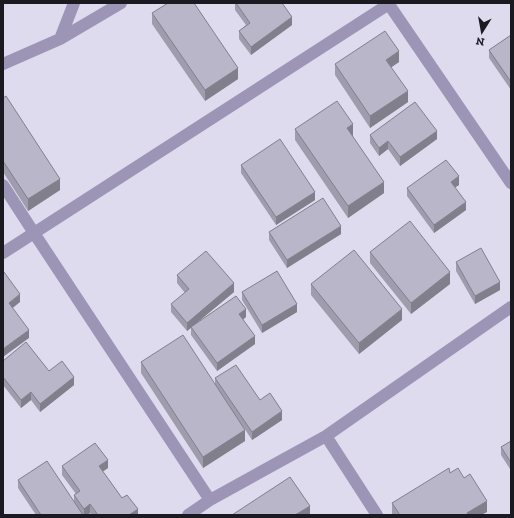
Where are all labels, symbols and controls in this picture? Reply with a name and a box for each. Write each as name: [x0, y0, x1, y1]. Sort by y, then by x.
north arrow: [462, 12, 502, 52]
text: N: [474, 34, 486, 49]

